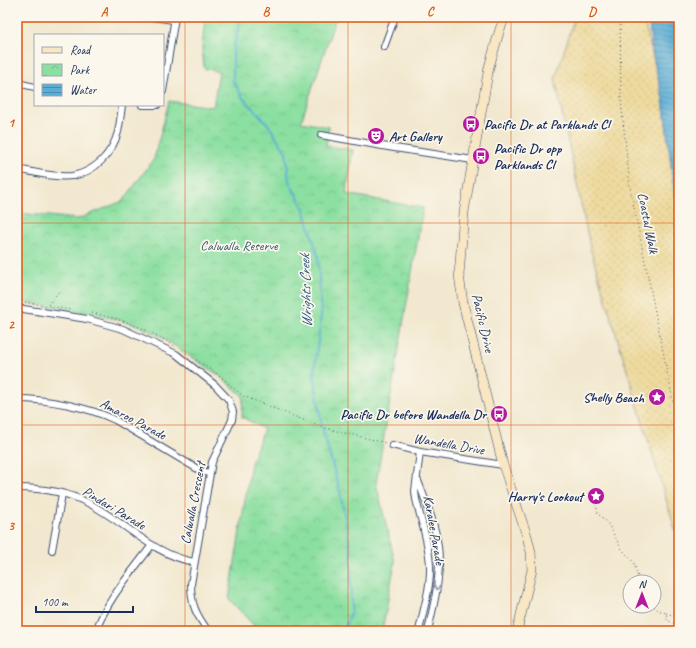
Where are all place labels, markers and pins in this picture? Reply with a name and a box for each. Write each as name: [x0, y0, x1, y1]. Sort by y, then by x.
bus stop icon: Pacific Dr at Parklands Cl: [461, 114, 481, 134]
place label: Pacific Dr at Parklands Cl: [484, 116, 612, 133]
theatre icon: Art Gallery: [366, 126, 386, 146]
place label: Art Gallery: [389, 128, 444, 145]
place label: Pacific Dr opp Parklands Cl: [494, 140, 563, 173]
bus stop icon: Pacific Dr opp Parklands Cl: [471, 146, 491, 166]
place icon: Shelly Beach: [647, 387, 667, 407]
place label: Shelly Beach: [583, 389, 645, 406]
bus stop icon: Pacific Dr before Wandella Dr: [489, 404, 509, 424]
place label: Pacific Dr before Wandella Dr: [341, 406, 488, 423]
place icon: Harry's Lookout: [586, 486, 606, 506]
place label: Harry's Lookout: [508, 488, 585, 505]

